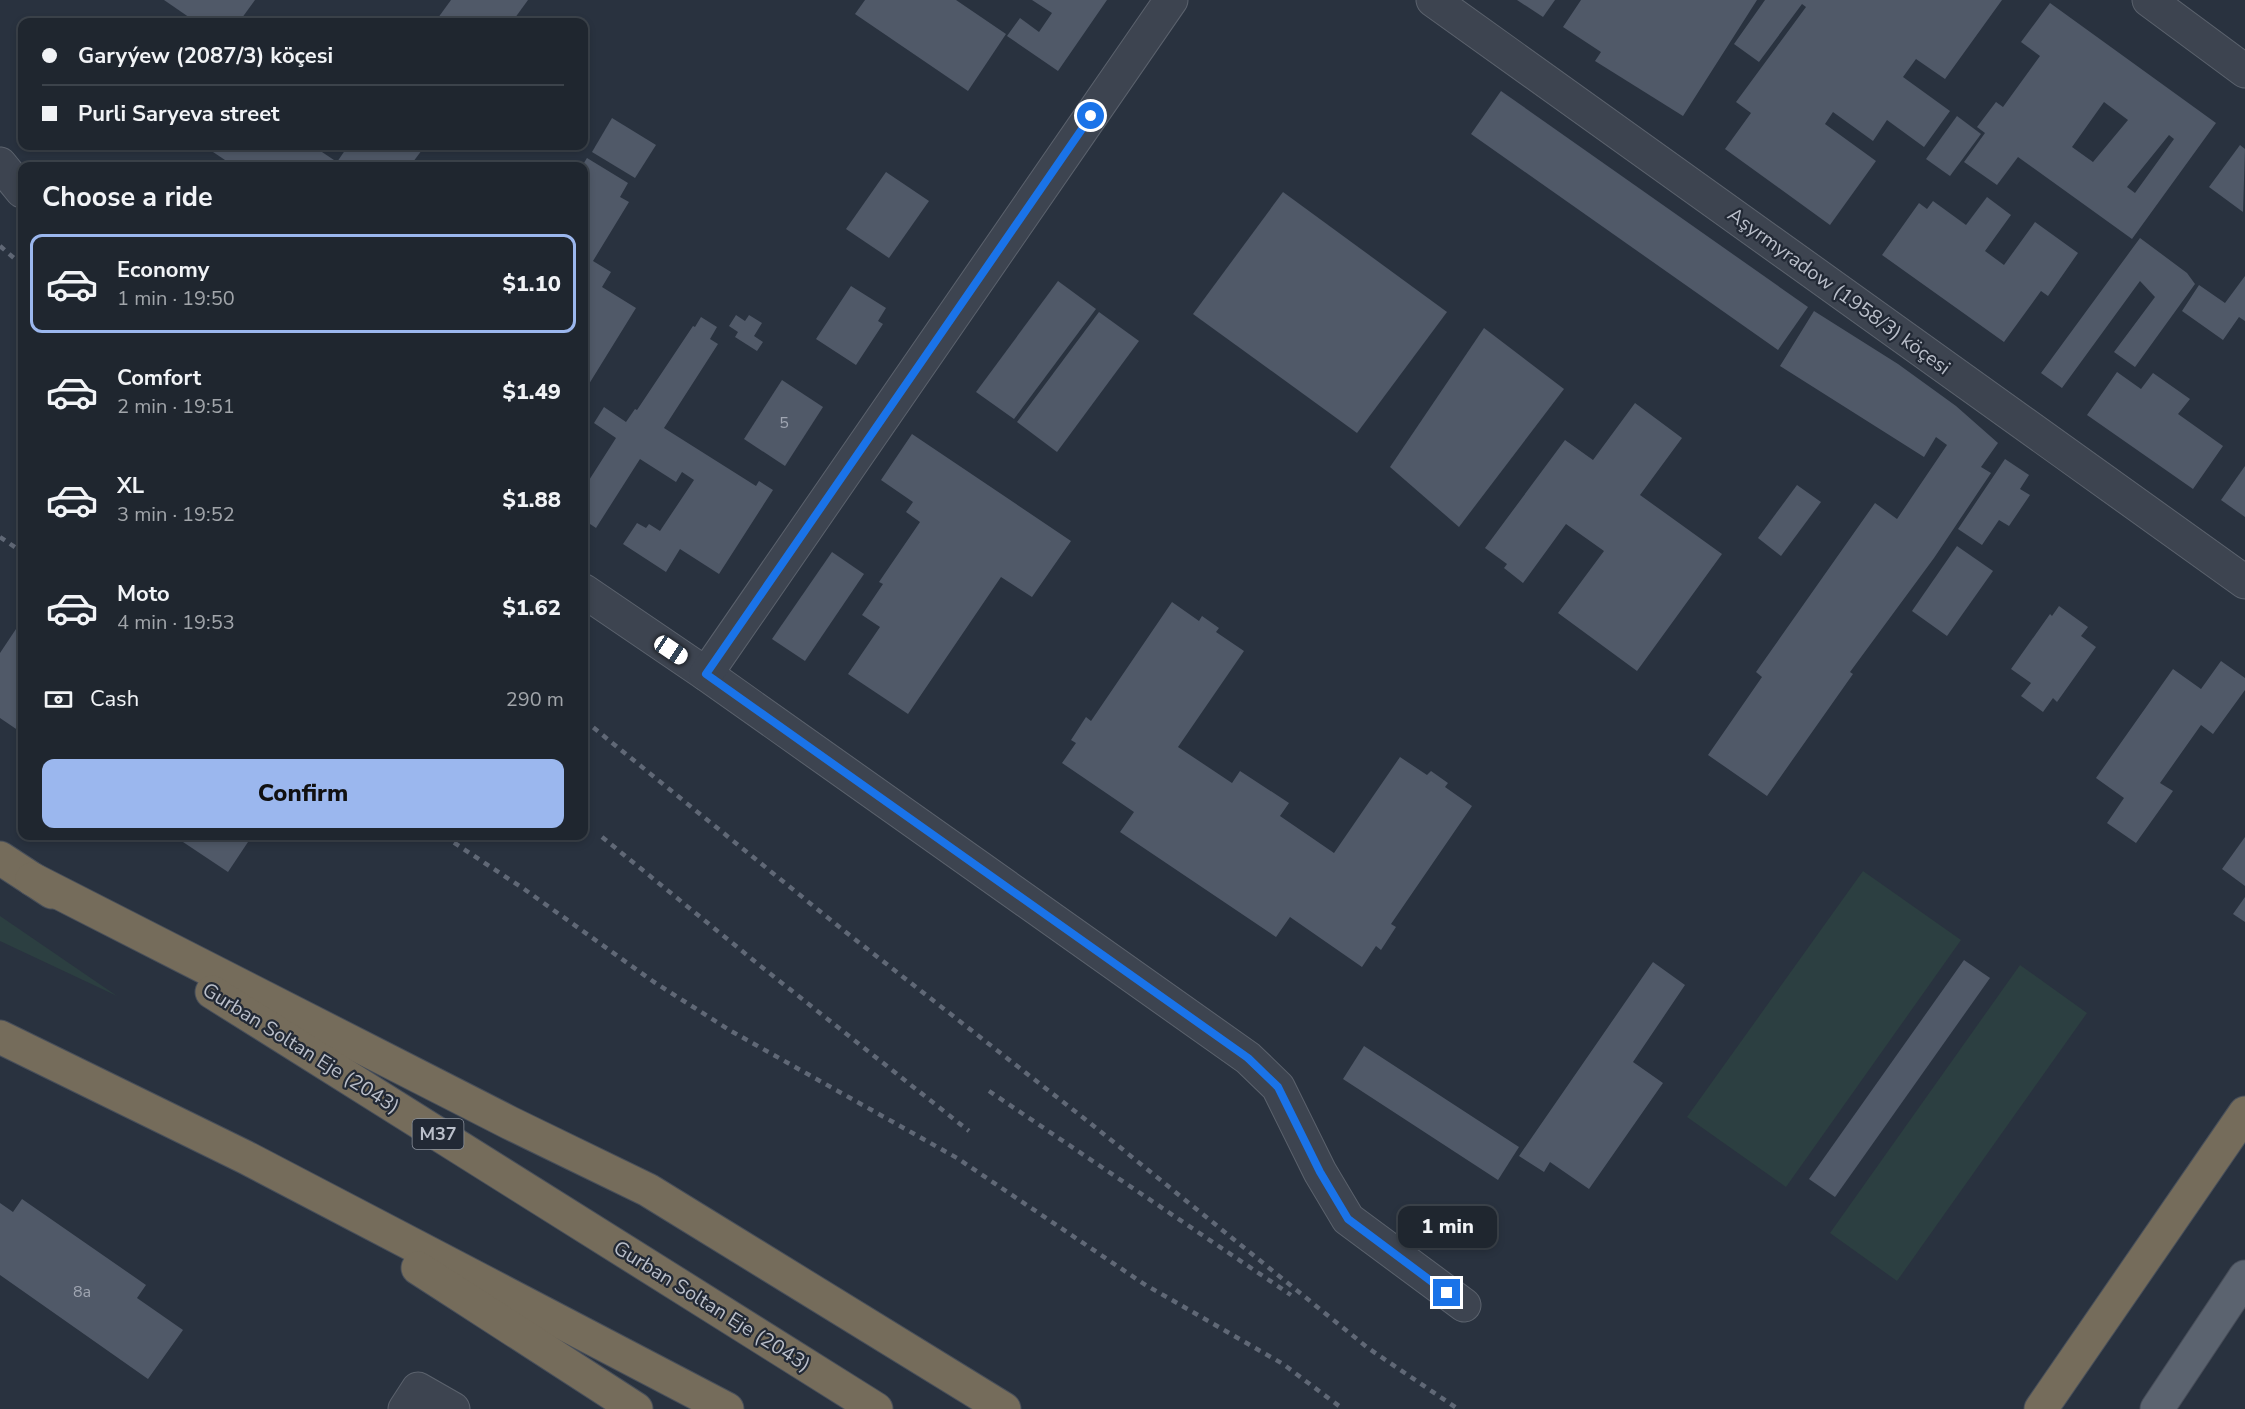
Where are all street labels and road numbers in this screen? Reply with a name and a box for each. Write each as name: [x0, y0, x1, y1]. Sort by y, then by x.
street label: Aşyrmyradow (1958/3) köçesi: [1722, 201, 1956, 381]
street label: Gurban Soltan Eje (2043): [197, 976, 405, 1120]
road number: M37: [412, 1119, 464, 1149]
street label: Gurban Soltan Eje (2043): [608, 1234, 816, 1378]

